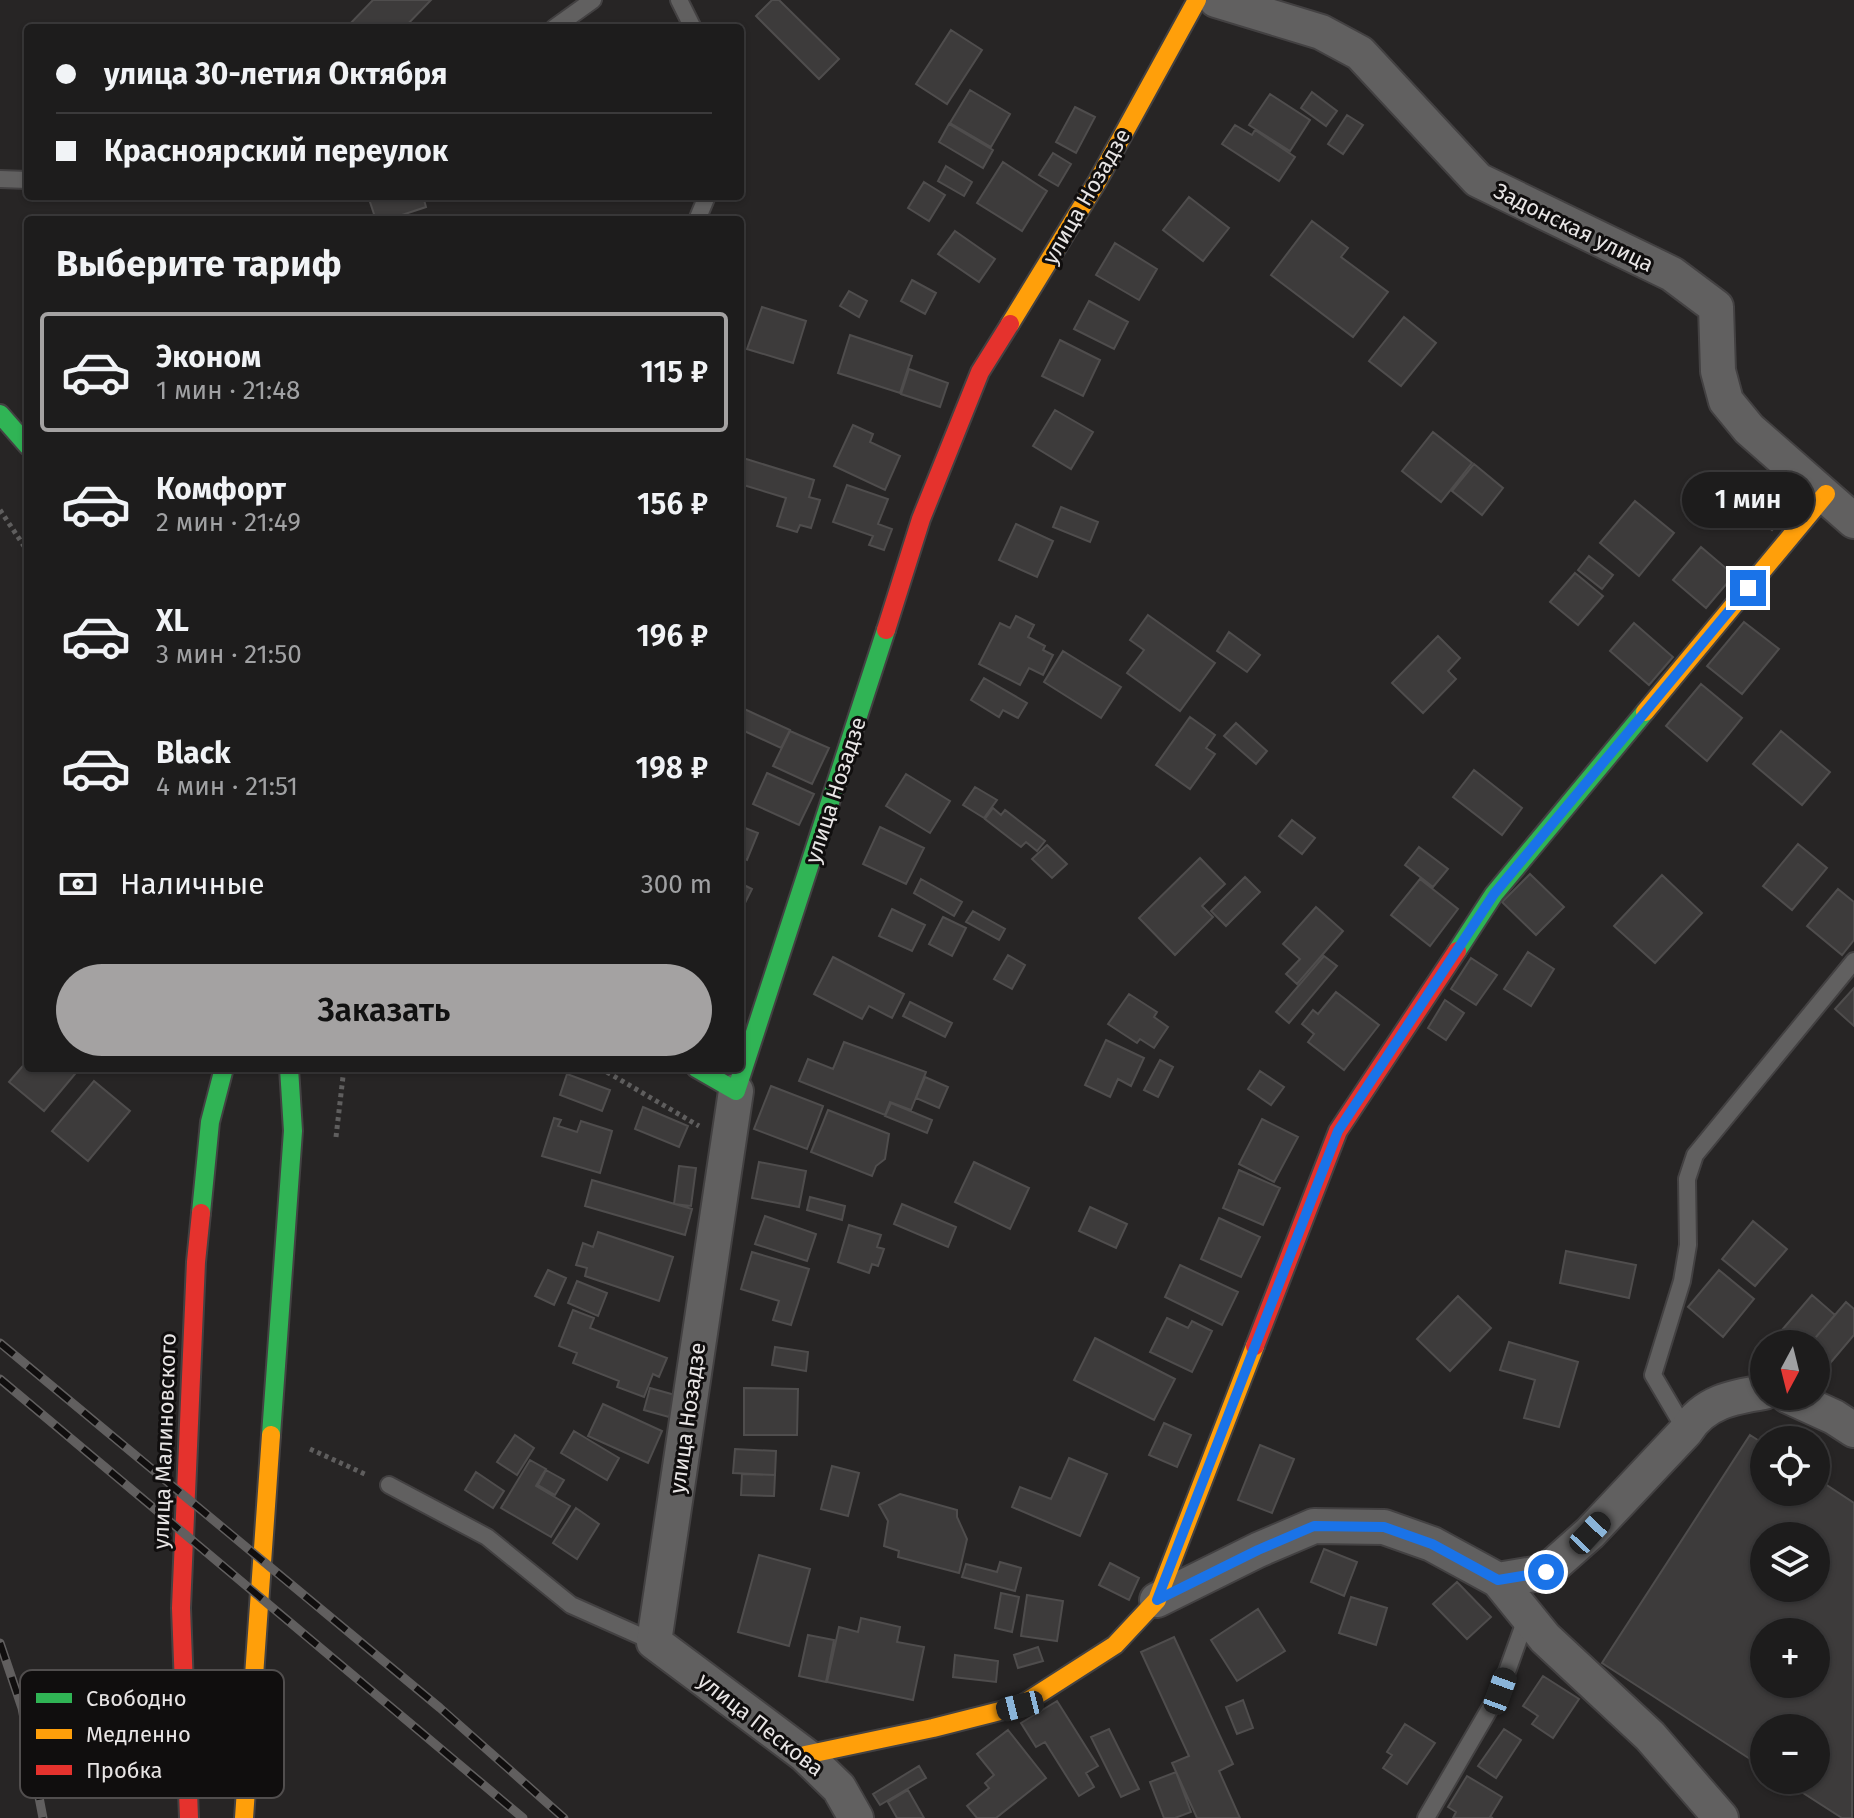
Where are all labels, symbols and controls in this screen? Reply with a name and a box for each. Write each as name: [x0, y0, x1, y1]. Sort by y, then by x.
text: улица 30-летия Октября: [104, 56, 448, 92]
street label: улица Нозадзе: [1037, 124, 1136, 269]
text: Красноярский переулок: [104, 133, 448, 169]
street label: Задонская улица: [1489, 177, 1658, 278]
text: Выберите тариф: [56, 242, 342, 286]
icon: car: [60, 336, 132, 408]
text: Эконом: [156, 339, 261, 375]
text: 115 ₽: [640, 354, 708, 390]
text: 1 мин · 21:48: [156, 375, 300, 406]
icon: car: [60, 468, 132, 540]
text: Комфорт: [156, 471, 286, 507]
callout: 1 мин: [1682, 472, 1814, 528]
text: 1 мин: [1715, 484, 1781, 515]
text: 156 ₽: [637, 486, 708, 522]
text: 2 мин · 21:49: [156, 507, 301, 538]
route end: [1730, 570, 1766, 606]
icon: car: [60, 600, 132, 672]
text: XL: [156, 603, 189, 639]
text: 196 ₽: [636, 618, 708, 654]
text: 3 мин · 21:50: [156, 639, 302, 670]
street label: улица Нозадзе: [799, 714, 872, 867]
icon: car: [60, 732, 132, 804]
text: Black: [156, 735, 231, 771]
text: 198 ₽: [636, 750, 708, 786]
text: 4 мин · 21:51: [156, 771, 298, 802]
icon: cash: [56, 862, 100, 906]
text: Наличные: [120, 866, 265, 902]
text: 300 m: [641, 869, 712, 900]
button: Заказать: [56, 964, 712, 1056]
north arrow: [1750, 1330, 1830, 1410]
map controls: [1750, 1330, 1830, 1794]
street label: улица Малиновского: [147, 1332, 182, 1550]
street label: улица Нозадзе: [664, 1341, 711, 1495]
button: locate: [1750, 1426, 1830, 1506]
car: [1565, 1507, 1615, 1559]
button: layers: [1750, 1522, 1830, 1602]
route start: [1528, 1554, 1564, 1590]
button: +: [1750, 1618, 1830, 1698]
car: [1481, 1664, 1519, 1718]
street label: улица Пескова: [692, 1667, 829, 1782]
legend: [20, 1670, 284, 1798]
text: Свободно: [86, 1685, 187, 1712]
car: [994, 1689, 1046, 1723]
button: −: [1750, 1714, 1830, 1794]
text: Медленно: [86, 1721, 191, 1748]
text: Пробка: [86, 1757, 163, 1784]

